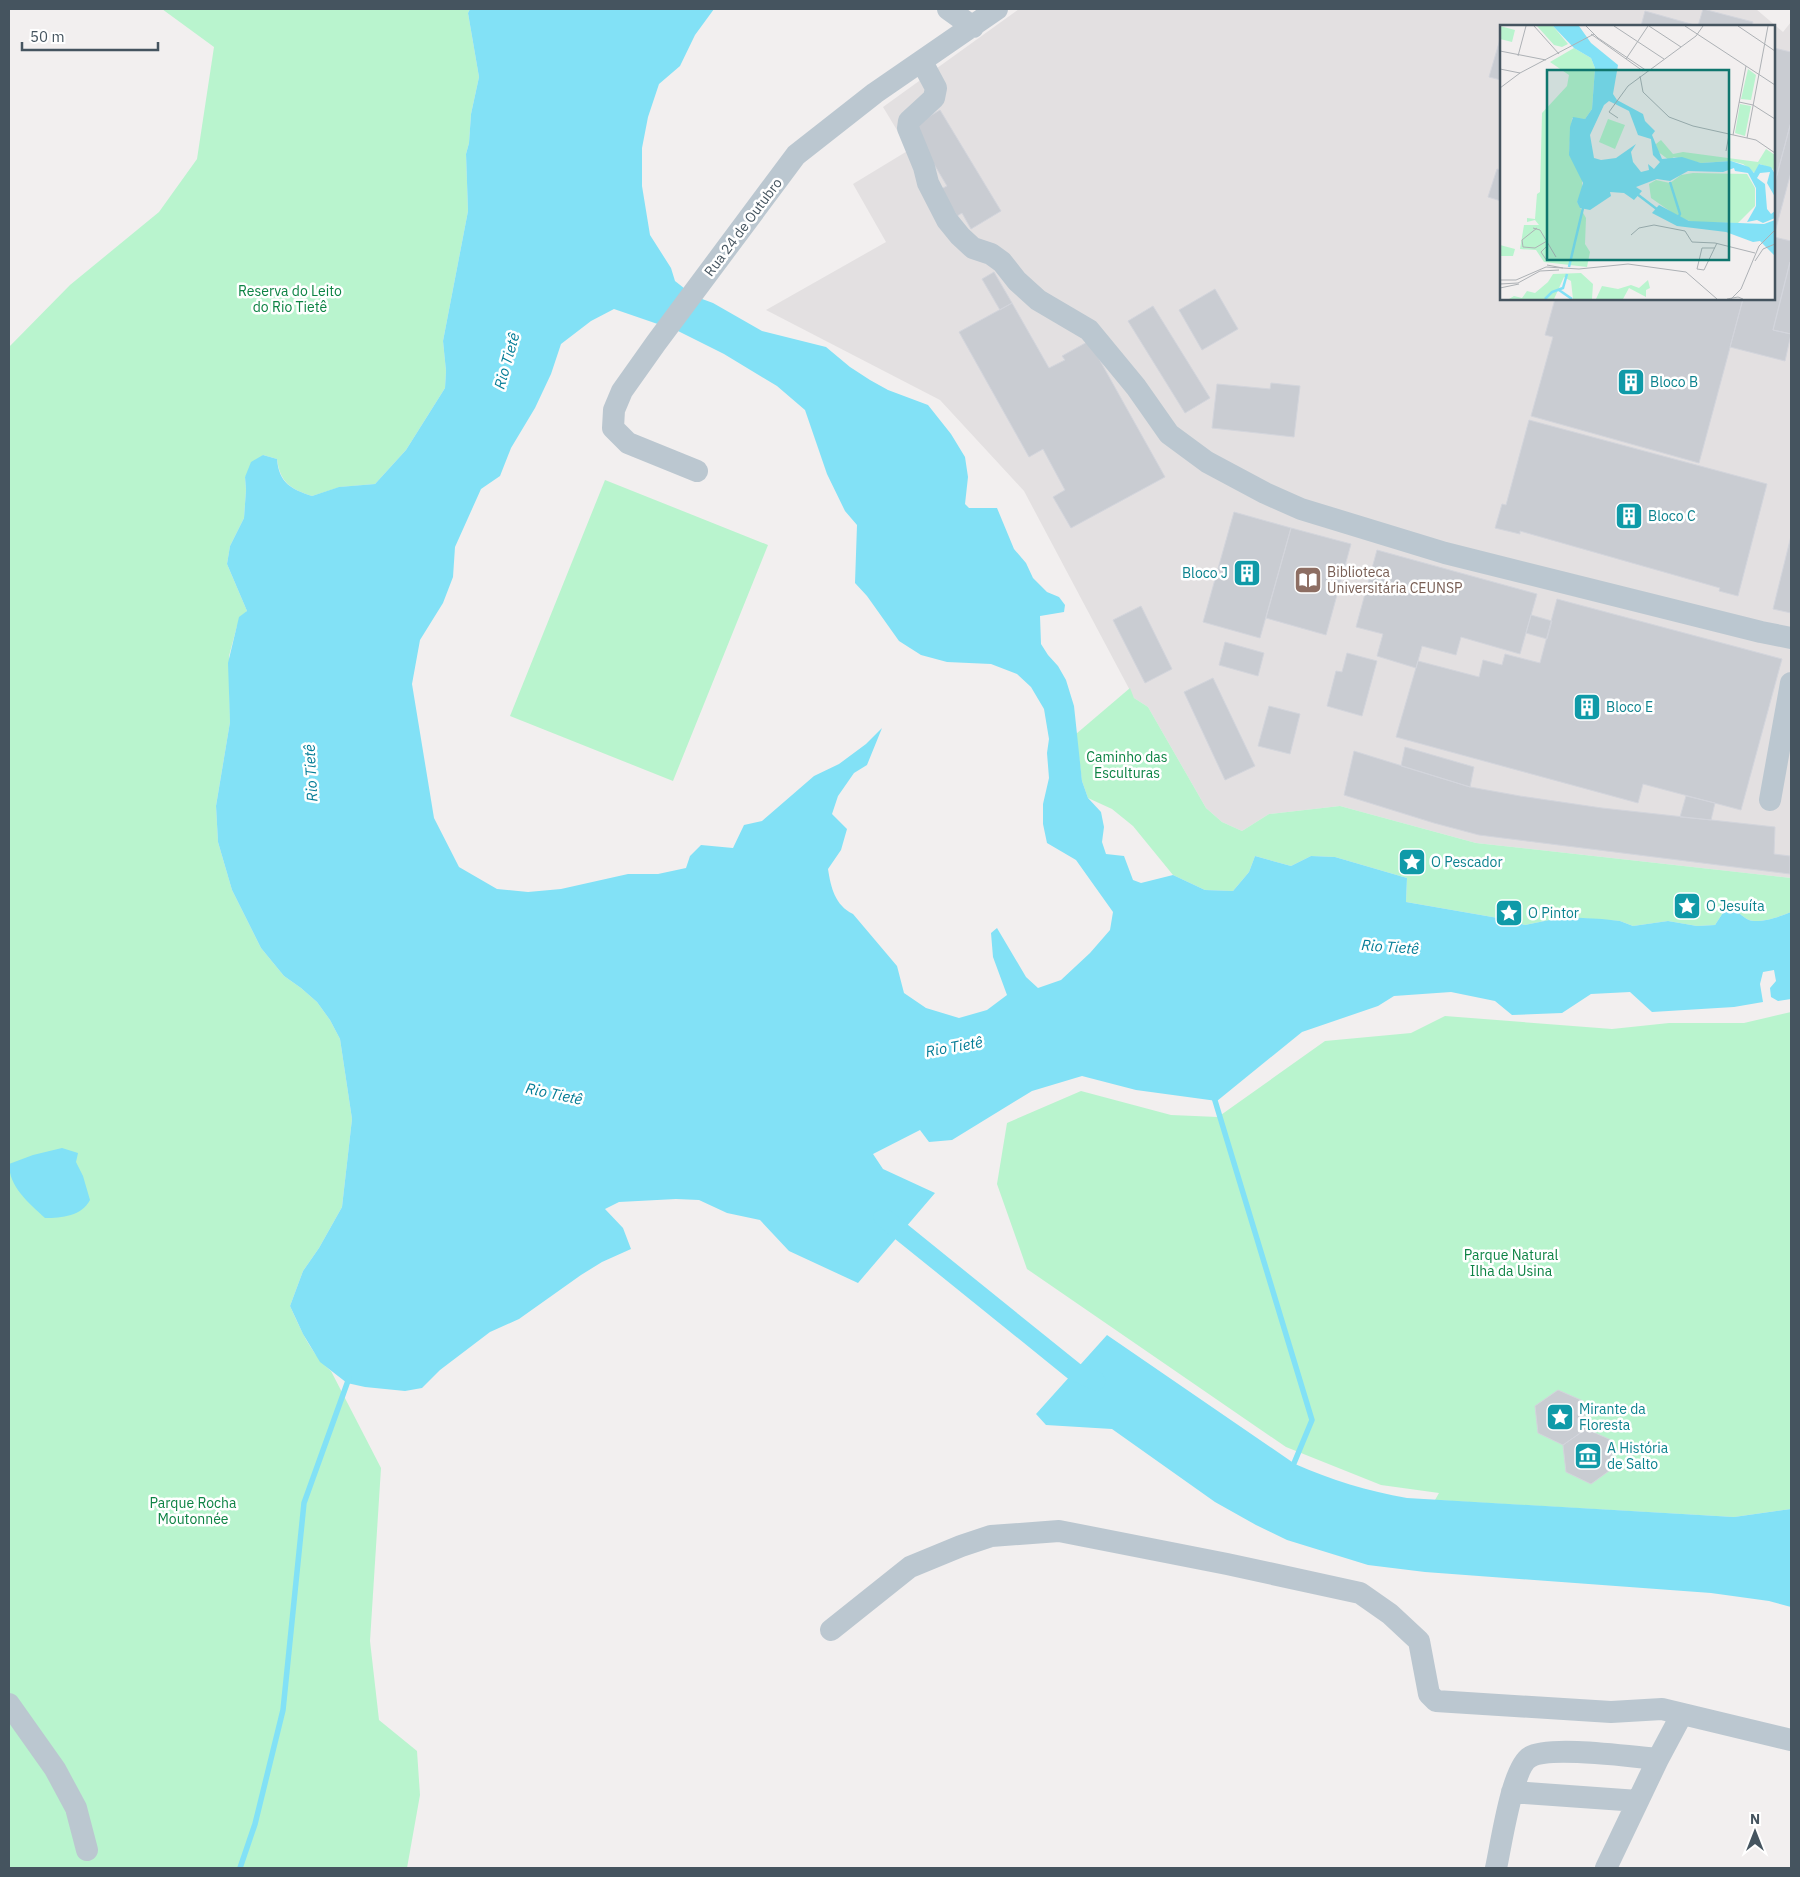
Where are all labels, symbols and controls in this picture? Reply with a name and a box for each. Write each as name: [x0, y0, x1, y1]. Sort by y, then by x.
scale bar: [22, 20, 159, 52]
inset map: [1500, 25, 1775, 300]
text: 50 m: [30, 27, 65, 46]
street label: Rua 24 de Outubro: [700, 174, 786, 280]
park label: Reserva do Leito do Rio Tietê: [238, 282, 342, 316]
water label: Rio Tietê: [489, 330, 524, 391]
building icon: Bloco B: [1616, 367, 1646, 397]
place label: Bloco B: [1650, 373, 1698, 391]
building icon: Bloco C: [1614, 501, 1644, 531]
place label: Bloco C: [1648, 507, 1696, 525]
building icon: Bloco J: [1232, 558, 1262, 588]
place label: Biblioteca Universitária CEUNSP: [1327, 563, 1463, 597]
place label: Bloco J: [1182, 564, 1228, 582]
library icon: Biblioteca Universitária CEUNSP: [1293, 565, 1323, 595]
building icon: Bloco E: [1572, 692, 1602, 722]
place label: Bloco E: [1606, 698, 1653, 716]
water label: Rio Tietê: [299, 743, 321, 802]
park label: Caminho das Esculturas: [1086, 748, 1168, 782]
place icon: O Pescador: [1397, 847, 1427, 877]
place label: O Pescador: [1431, 853, 1503, 871]
place icon: O Jesuíta: [1672, 891, 1702, 921]
place label: O Jesuíta: [1706, 897, 1765, 915]
place icon: O Pintor: [1494, 898, 1524, 928]
place label: O Pintor: [1528, 904, 1579, 922]
water label: Rio Tietê: [1361, 935, 1420, 958]
water label: Rio Tietê: [924, 1032, 984, 1061]
water label: Rio Tietê: [524, 1078, 585, 1109]
park label: Parque Natural Ilha da Usina: [1464, 1246, 1558, 1280]
place label: Mirante da Floresta: [1579, 1400, 1646, 1434]
place icon: Mirante da Floresta: [1545, 1402, 1575, 1432]
place label: A História de Salto: [1607, 1439, 1669, 1473]
museum icon: A História de Salto: [1573, 1441, 1603, 1471]
park label: Parque Rocha Moutonnée: [150, 1494, 237, 1528]
north arrow: [1730, 1807, 1780, 1857]
text: N: [1750, 1810, 1760, 1828]

